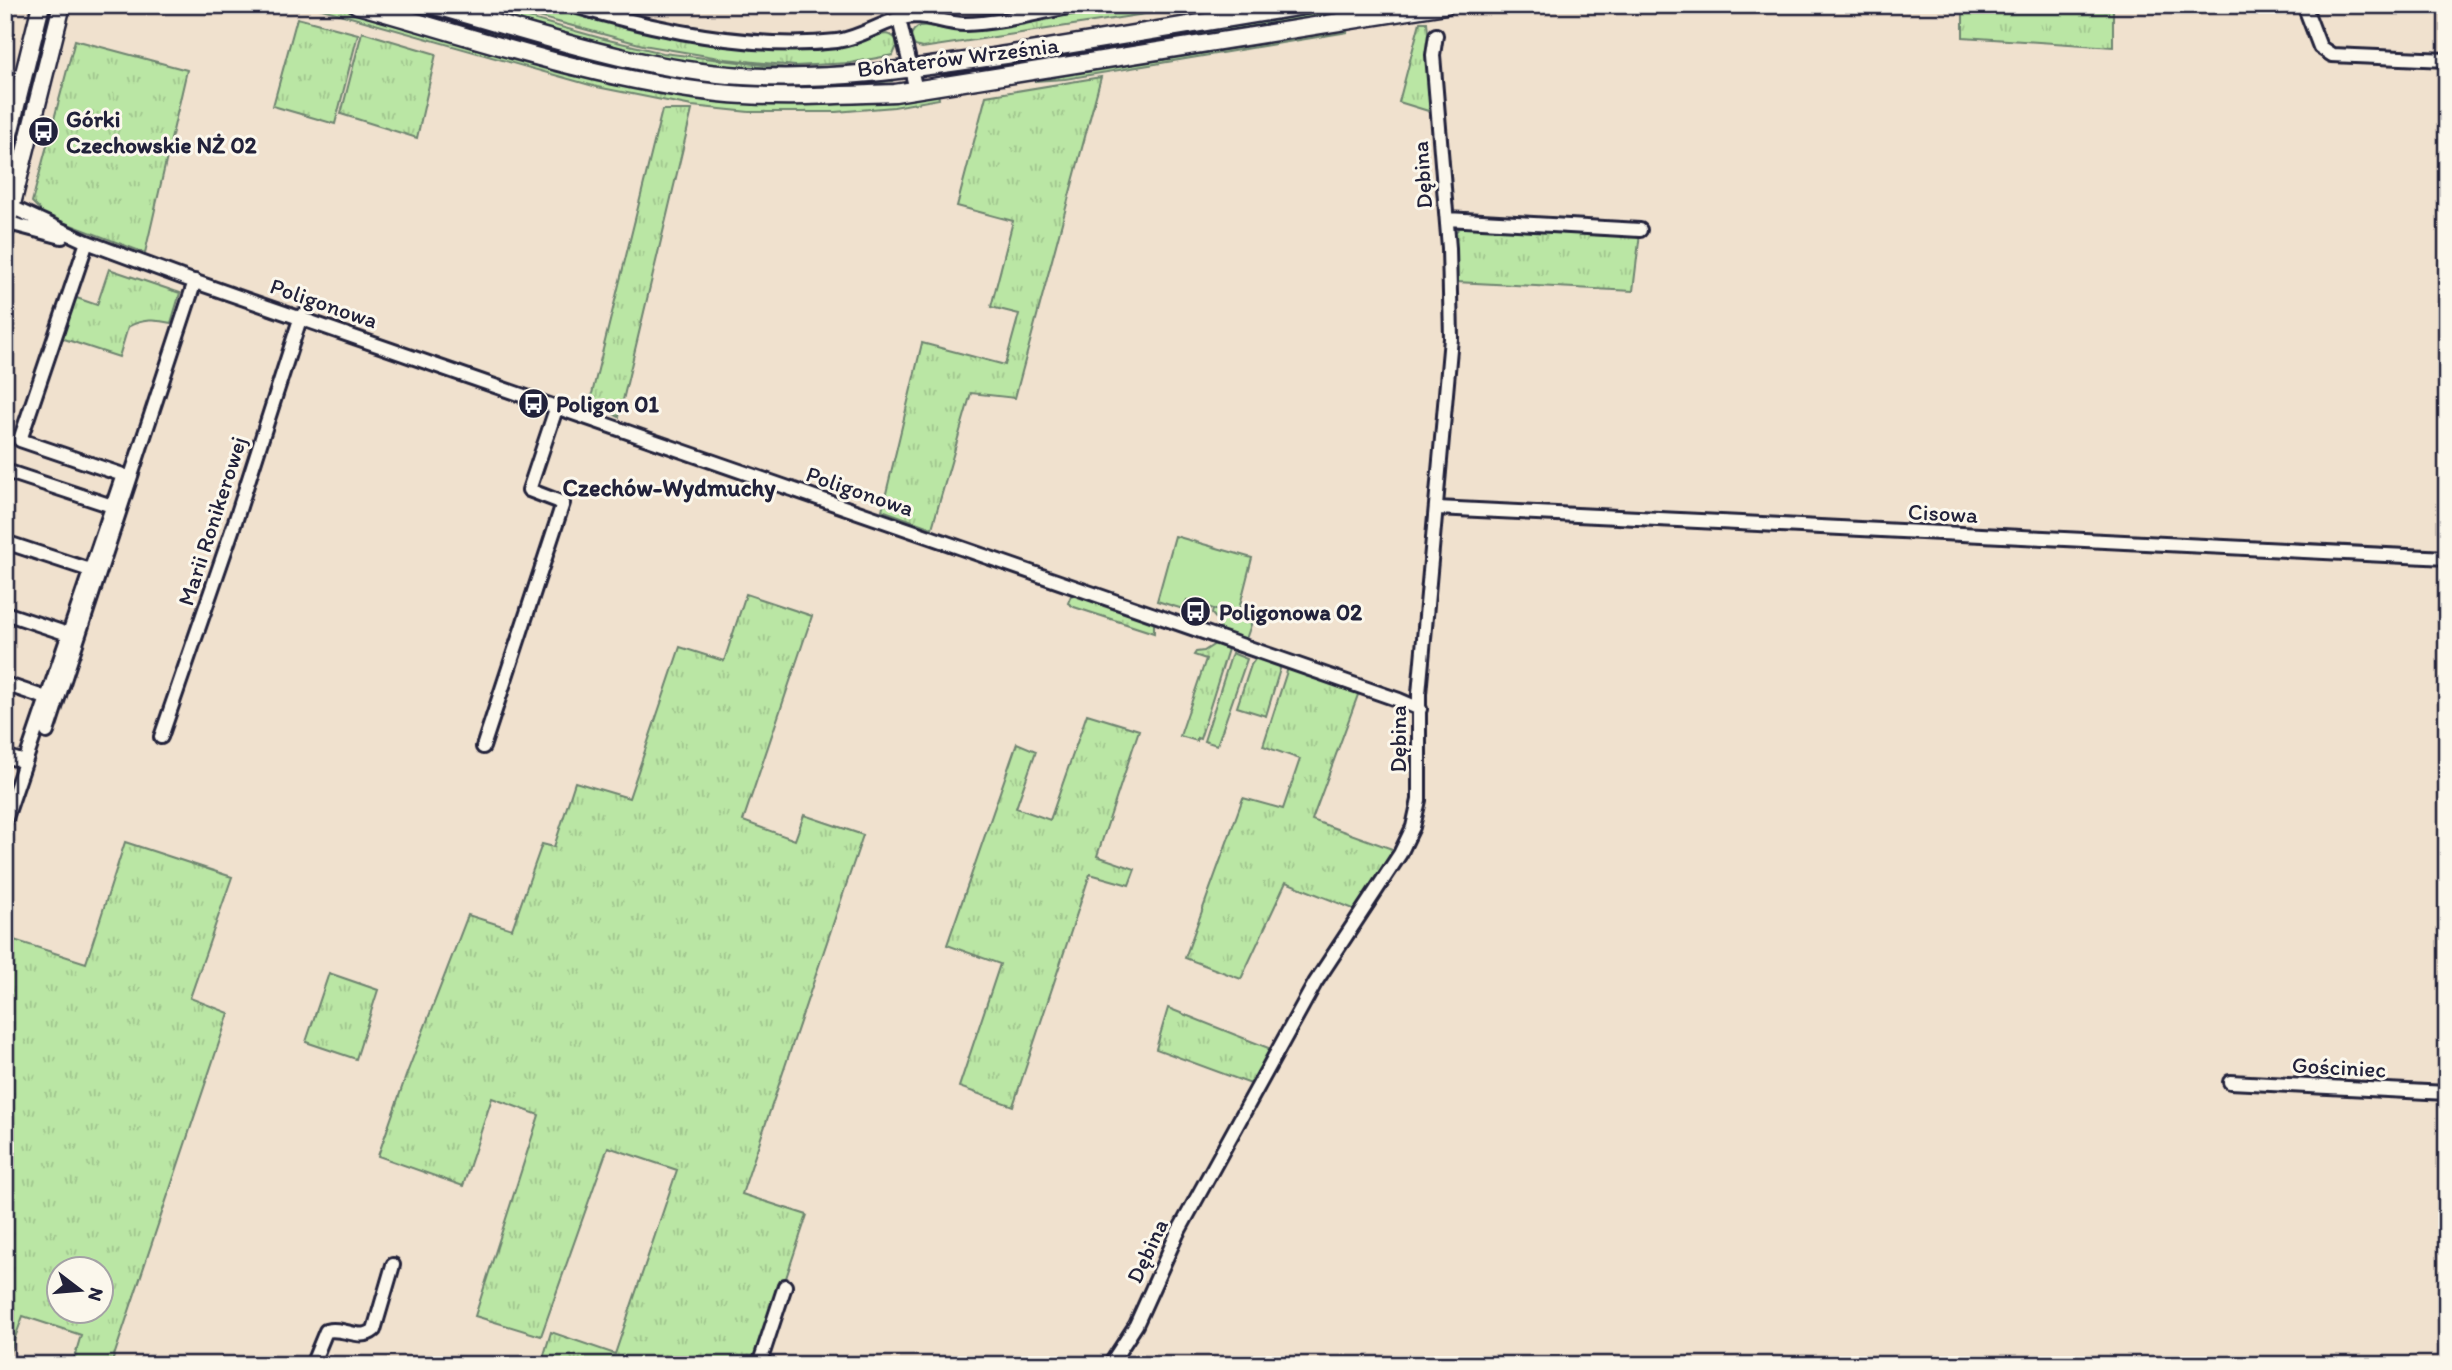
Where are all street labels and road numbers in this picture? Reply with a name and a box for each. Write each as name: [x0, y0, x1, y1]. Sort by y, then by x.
street label: Bohaterów Września: [856, 31, 1060, 83]
street label: Dębina: [1406, 140, 1438, 210]
street label: Poligonowa: [267, 272, 381, 334]
street label: Marii Ronikerowej: [171, 433, 253, 609]
street label: Poligonowa: [803, 460, 917, 522]
street label: Cisowa: [1907, 497, 1979, 529]
street label: Dębina: [1384, 705, 1412, 773]
street label: Gościniec: [2291, 1051, 2387, 1083]
street label: Dębina: [1120, 1214, 1174, 1288]

